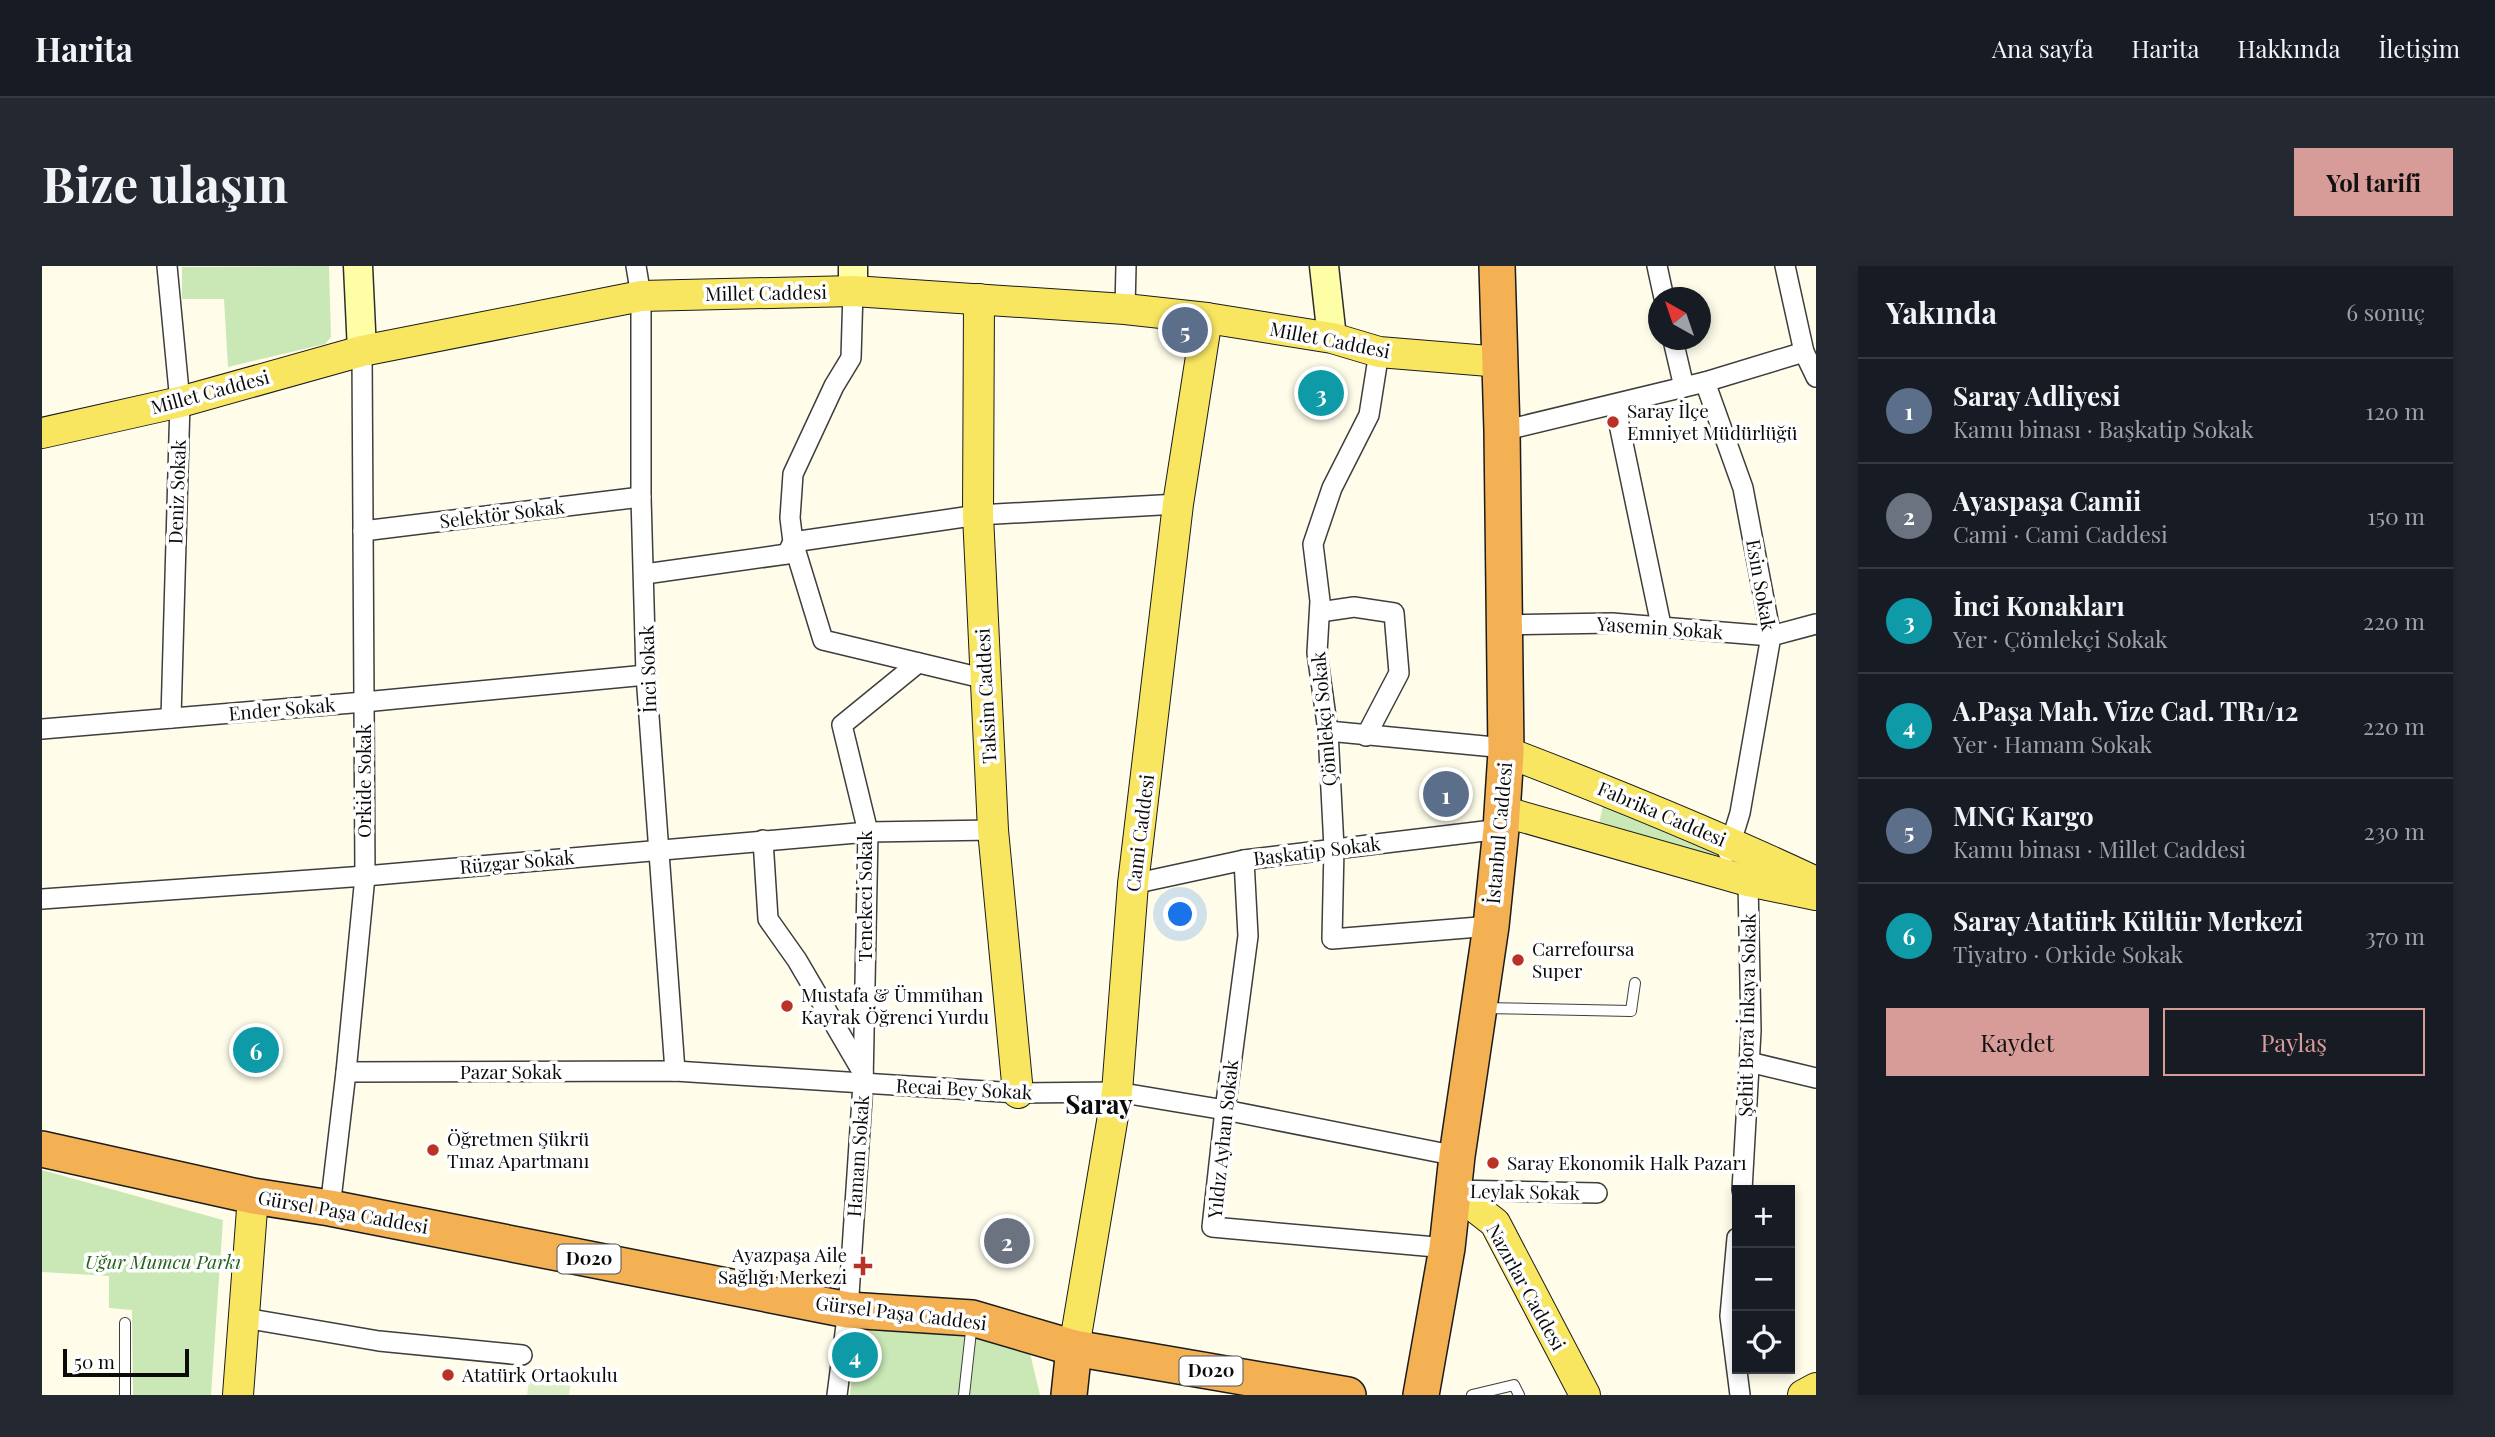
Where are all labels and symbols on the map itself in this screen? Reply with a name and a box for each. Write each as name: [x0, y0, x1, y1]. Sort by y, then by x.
street label: Millet Caddesi: [705, 278, 828, 306]
north arrow: [1648, 287, 1711, 350]
pin: 5: [1162, 304, 1208, 356]
street label: Millet Caddesi: [1268, 315, 1393, 363]
street label: Millet Caddesi: [148, 363, 272, 419]
pin: 3: [1298, 367, 1344, 419]
place label: Saray İlçe Emniyet Müdürlüğü: [1627, 397, 1798, 445]
marker: Saray İlçe Emniyet Müdürlüğü: [1605, 414, 1621, 430]
street label: Deniz Sokak: [161, 439, 191, 545]
street label: Selektör Sokak: [438, 492, 566, 534]
street label: Esin Sokak: [1741, 537, 1783, 633]
street label: Yasemin Sokak: [1595, 610, 1725, 644]
street label: İnci Sokak: [632, 624, 662, 713]
street label: Taksim Caddesi: [968, 627, 1002, 764]
street label: Çömlekçi Sokak: [1304, 650, 1342, 788]
street label: Ender Sokak: [227, 690, 337, 726]
street label: Orkide Sokak: [350, 723, 376, 838]
street label: İstanbul Caddesi: [1479, 760, 1517, 905]
pin: 1: [1423, 768, 1469, 820]
street label: Cami Caddesi: [1119, 772, 1159, 893]
street label: Fabrika Caddesi: [1594, 774, 1731, 852]
street label: Başkatip Sokak: [1252, 829, 1383, 871]
street label: Tenekeci Sokak: [851, 830, 877, 962]
street label: Rüzgar Sokak: [458, 843, 576, 879]
your location: [1163, 897, 1197, 931]
street label: Şehit Bora İnkaya Sokak: [1731, 912, 1761, 1117]
place label: Carrefoursa Super: [1532, 935, 1635, 983]
marker: Carrefoursa Super: [1510, 952, 1526, 968]
place label: Mustafa & Ümmühan Kayrak Öğrenci Yurdu: [801, 981, 989, 1029]
marker: Mustafa & Ümmühan Kayrak Öğrenci Yurdu: [779, 998, 795, 1014]
pin: 6: [233, 1024, 279, 1076]
street label: Pazar Sokak: [460, 1058, 563, 1084]
street label: Yıldız Ayhan Sokak: [1201, 1058, 1243, 1221]
street label: Recai Bey Sokak: [895, 1071, 1034, 1105]
district label: Saray: [1065, 1086, 1133, 1121]
street label: Hamam Sokak: [840, 1093, 874, 1218]
place label: Öğretmen Şükrü Tınaz Apartmanı: [447, 1125, 590, 1173]
marker: Öğretmen Şükrü Tınaz Apartmanı: [425, 1142, 441, 1158]
place label: Saray Ekonomik Halk Pazarı: [1507, 1149, 1747, 1175]
marker: Saray Ekonomik Halk Pazarı: [1485, 1155, 1501, 1171]
street label: Leylak Sokak: [1470, 1177, 1581, 1205]
street label: Gürsel Paşa Caddesi: [256, 1183, 431, 1239]
pin: 2: [984, 1215, 1030, 1267]
street label: Nazırlar Caddesi: [1481, 1218, 1573, 1355]
place label: Ayazpaşa Aile Sağlığı Merkezi: [718, 1241, 847, 1289]
road number: D020: [558, 1244, 620, 1274]
park label: Uğur Mumcu Parkı: [85, 1248, 241, 1274]
marker: Ayazpaşa Aile Sağlığı Merkezi: [853, 1256, 873, 1276]
street label: Gürsel Paşa Caddesi: [814, 1289, 989, 1335]
pin: 4: [832, 1329, 878, 1381]
scale bar: [63, 1346, 189, 1378]
road number: D020: [1180, 1356, 1242, 1386]
place label: Atatürk Ortaokulu: [461, 1361, 618, 1387]
marker: Atatürk Ortaokulu: [440, 1367, 456, 1383]

